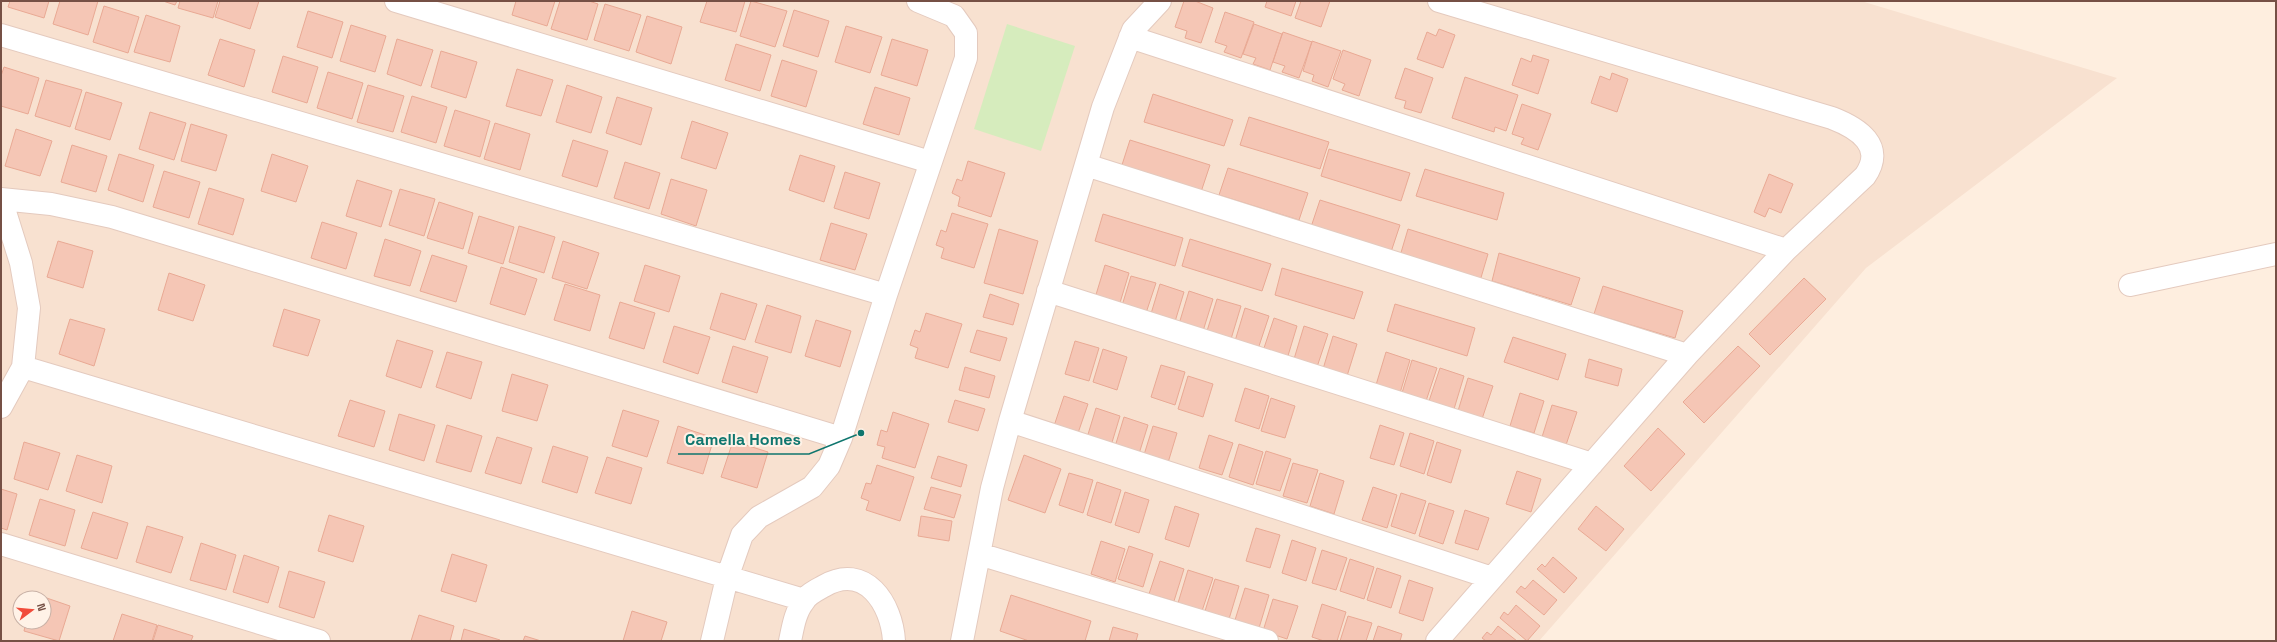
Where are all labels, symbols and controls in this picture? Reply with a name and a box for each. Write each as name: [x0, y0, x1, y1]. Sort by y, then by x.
callout: Camella Homes: [678, 426, 809, 454]
text: Camella Homes: [685, 429, 801, 450]
north arrow: [12, 590, 52, 630]
text: N: [34, 602, 49, 613]

